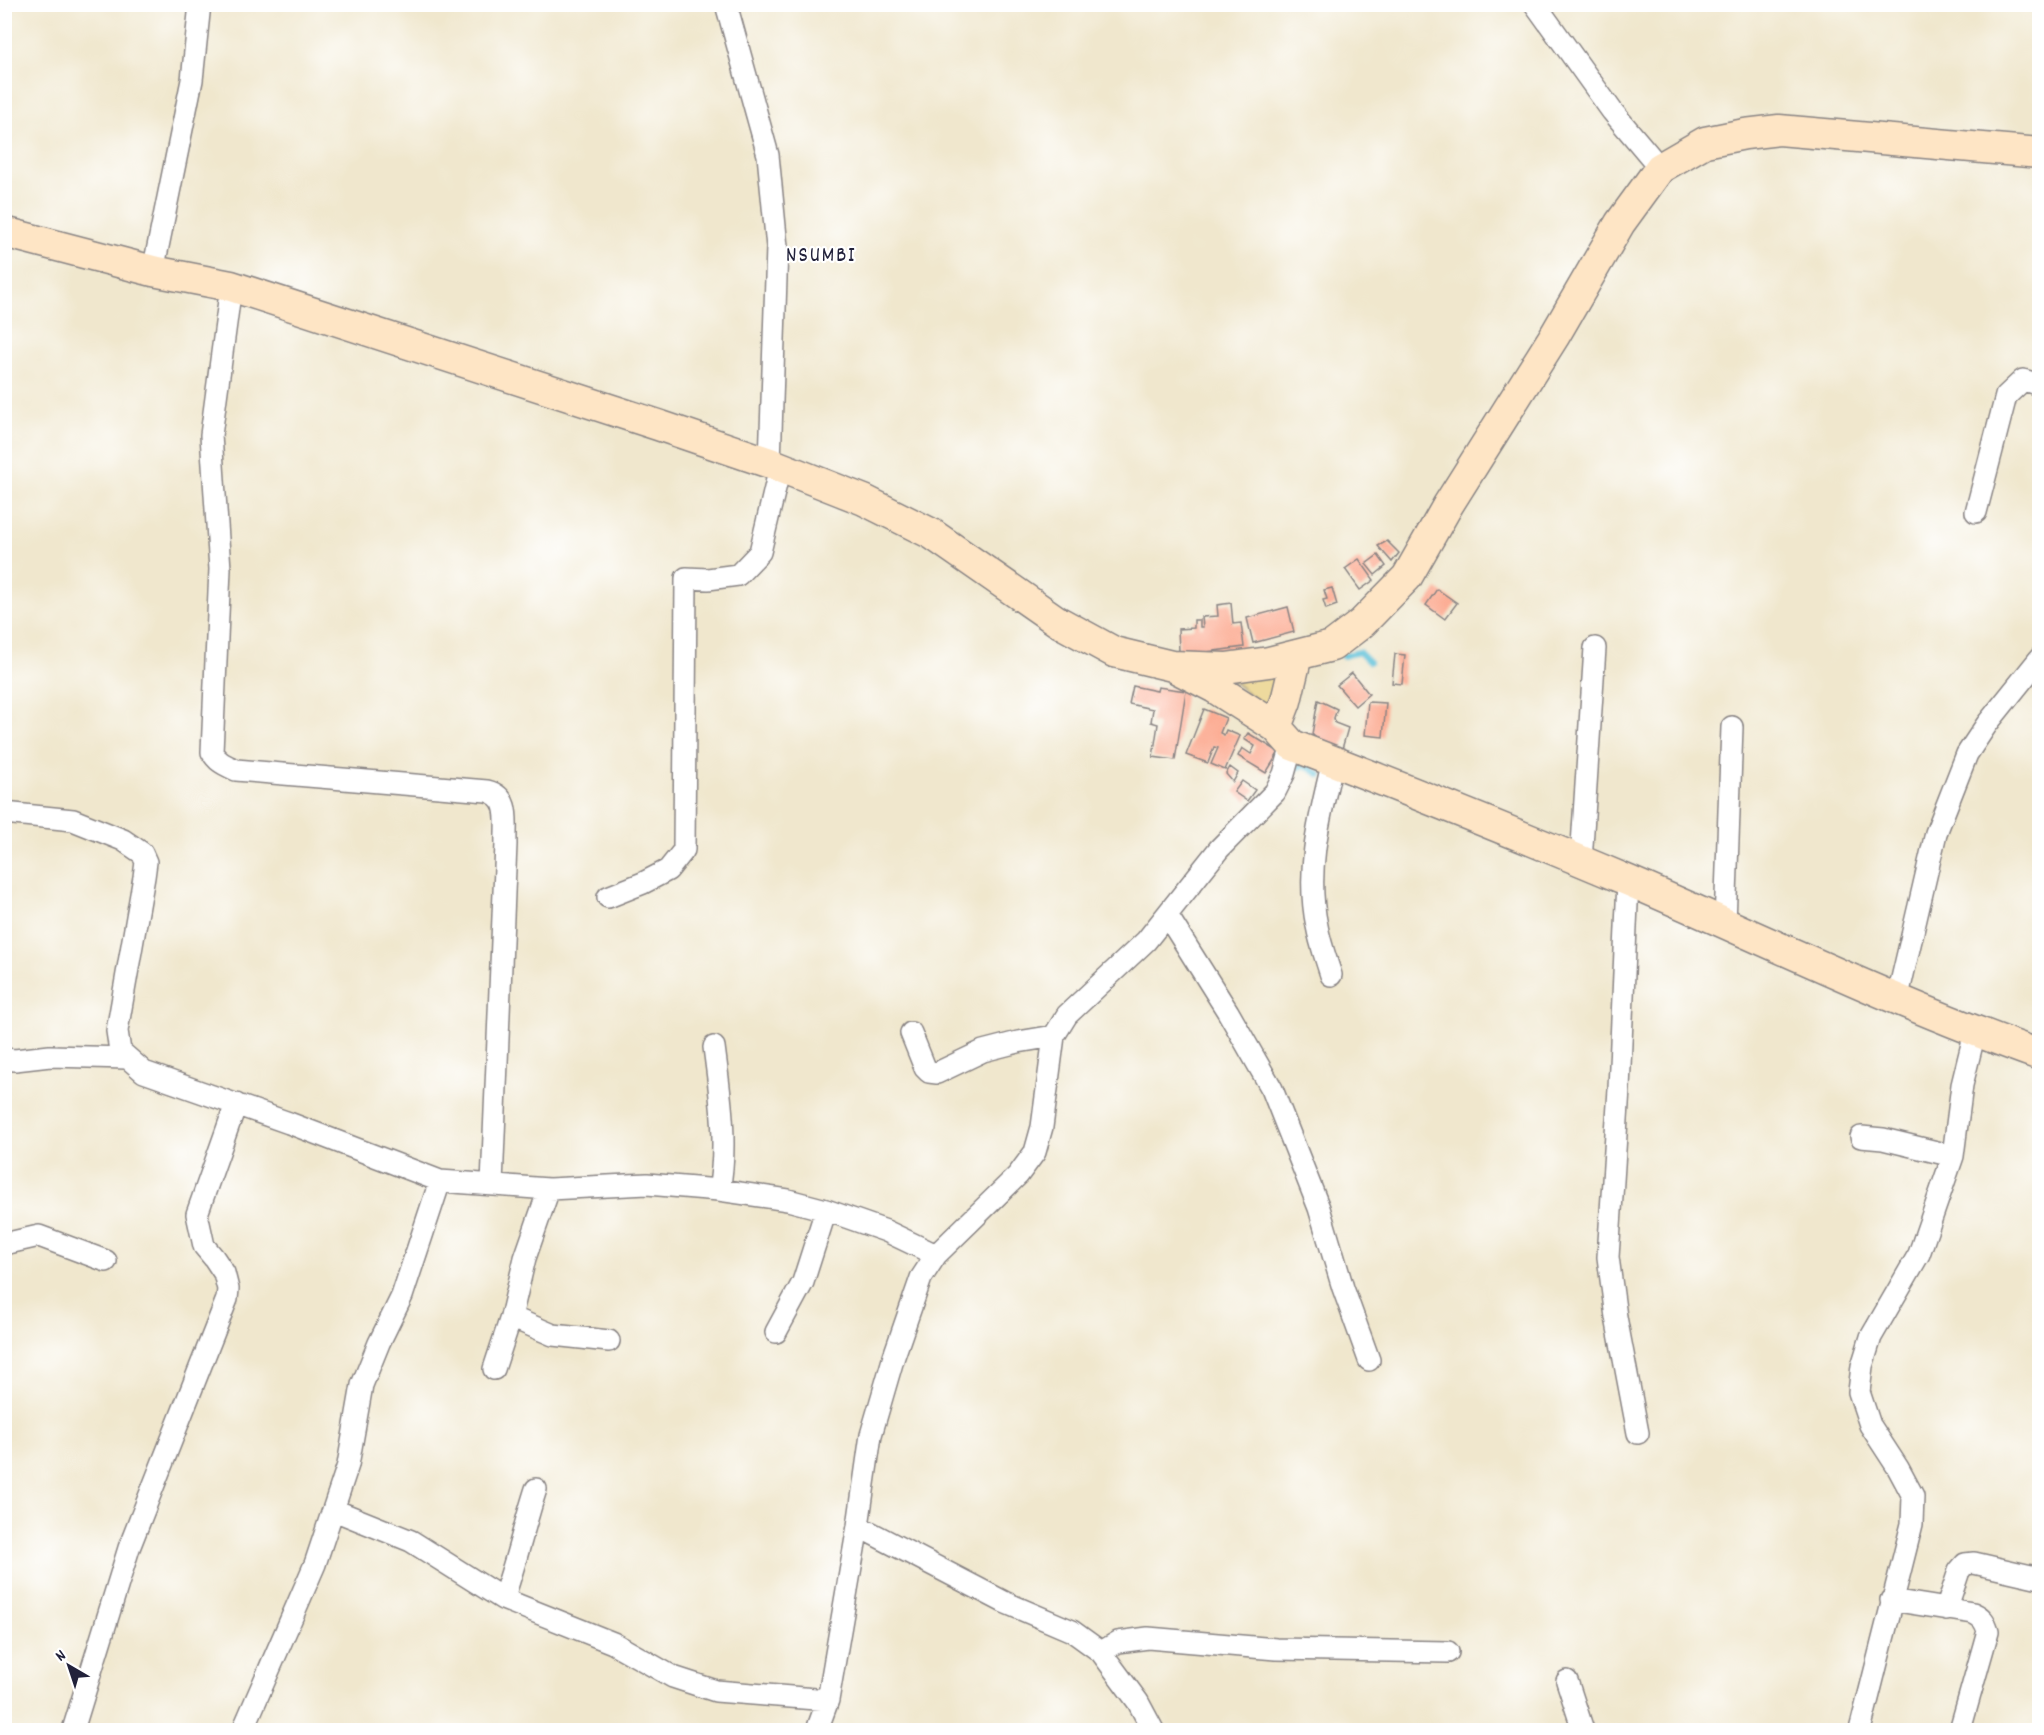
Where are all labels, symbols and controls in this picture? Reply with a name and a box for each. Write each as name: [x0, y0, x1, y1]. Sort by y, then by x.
district label: NSUMBI: [786, 241, 856, 272]
north arrow: [39, 1636, 99, 1696]
text: N: [51, 1645, 72, 1668]

